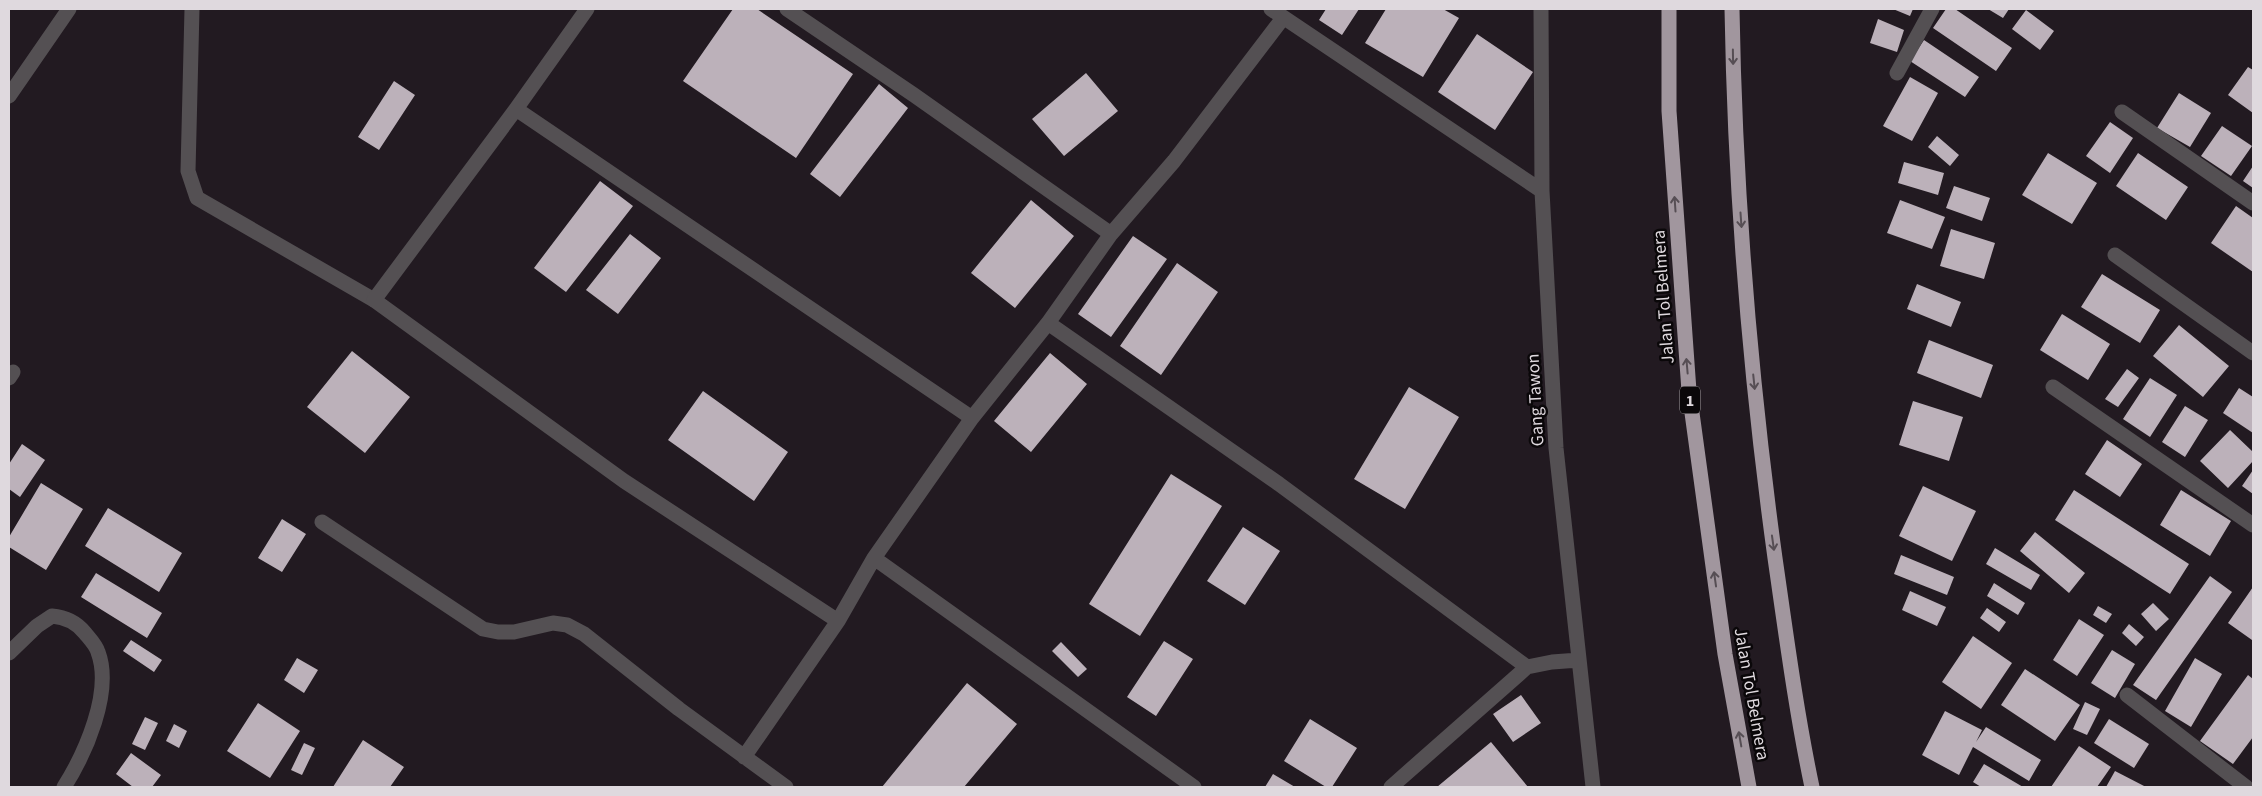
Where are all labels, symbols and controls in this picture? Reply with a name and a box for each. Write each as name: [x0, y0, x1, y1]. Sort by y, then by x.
one-way arrow: [1728, 49, 1738, 65]
one-way arrow: [1670, 196, 1679, 212]
one-way arrow: [1736, 212, 1746, 228]
street label: Jalan Tol Belmera: [1646, 229, 1681, 365]
street label: Gang Tawon: [1521, 353, 1550, 447]
one-way arrow: [1682, 358, 1692, 374]
one-way arrow: [1749, 373, 1759, 389]
road number: 1: [1680, 386, 1700, 414]
one-way arrow: [1768, 535, 1778, 551]
one-way arrow: [1709, 571, 1719, 587]
street label: Jalan Tol Belmera: [1728, 626, 1775, 762]
one-way arrow: [1735, 732, 1744, 748]

